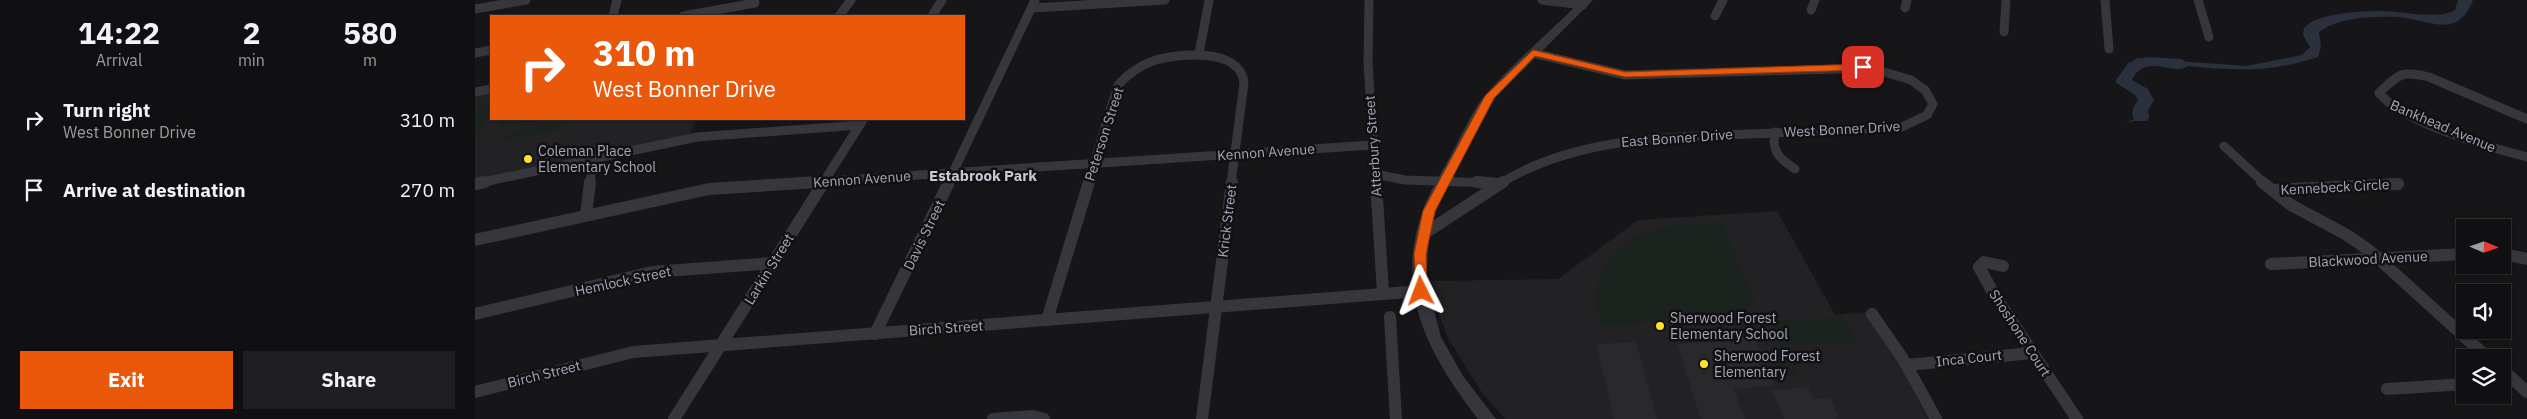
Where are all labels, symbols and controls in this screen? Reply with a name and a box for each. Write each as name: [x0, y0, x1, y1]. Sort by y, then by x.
text: 14:22: [78, 13, 160, 52]
text: 2: [242, 13, 260, 52]
text: 580: [343, 13, 397, 52]
text: 310 m: [593, 30, 696, 76]
icon: right: [510, 35, 575, 100]
pin: [1842, 46, 1884, 88]
text: Arrival: [96, 50, 142, 70]
text: min: [238, 50, 265, 70]
text: m: [363, 50, 377, 70]
icon: arrive: [1849, 53, 1877, 81]
text: West Bonner Drive: [593, 74, 776, 103]
street label: Peterson Street: [1080, 85, 1128, 183]
street label: Atterbury Street: [1360, 95, 1386, 197]
street label: Bankhead Avenue: [2387, 96, 2499, 157]
text: Turn right: [63, 98, 150, 122]
icon: right: [20, 106, 48, 134]
text: 310 m: [400, 108, 455, 132]
street label: West Bonner Drive: [1783, 117, 1901, 141]
text: West Bonner Drive: [63, 122, 196, 142]
street label: East Bonner Drive: [1620, 125, 1734, 151]
street label: Kennon Avenue: [1217, 140, 1316, 164]
place label: Coleman Place Elementary School: [538, 142, 656, 176]
marker: Coleman Place Elementary School: [522, 153, 534, 165]
district label: Estabrook Park: [929, 166, 1037, 185]
street label: Kennon Avenue: [813, 167, 912, 191]
street label: Kennebeck Circle: [2280, 175, 2390, 199]
icon: arrive: [20, 176, 48, 204]
text: Arrive at destination: [63, 178, 246, 202]
text: 270 m: [400, 178, 455, 202]
street label: Krick Street: [1214, 183, 1240, 259]
street label: Davis Street: [899, 197, 949, 273]
north arrow: [2456, 219, 2511, 274]
map controls: [2456, 219, 2511, 404]
street label: Larkin Street: [740, 230, 798, 308]
street label: Blackwood Avenue: [2308, 247, 2428, 271]
street label: Hemlock Street: [573, 262, 673, 300]
position arrow: [1394, 264, 1446, 316]
button: sound: [2456, 284, 2511, 339]
street label: Shoshone Court: [1985, 286, 2055, 380]
place label: Sherwood Forest Elementary School: [1670, 309, 1788, 343]
street label: Birch Street: [908, 316, 984, 340]
marker: Sherwood Forest Elementary School: [1654, 320, 1666, 332]
street label: Inca Court: [1935, 346, 2003, 370]
place label: Sherwood Forest Elementary: [1714, 347, 1821, 381]
button: layers: [2456, 349, 2511, 404]
button: Exit: [20, 351, 233, 409]
button: Share: [243, 351, 455, 409]
street label: Birch Street: [506, 356, 582, 392]
marker: Sherwood Forest Elementary: [1698, 358, 1710, 370]

